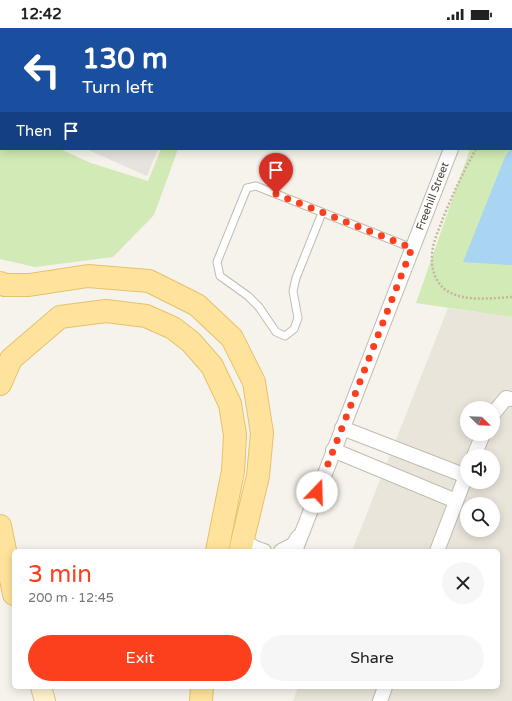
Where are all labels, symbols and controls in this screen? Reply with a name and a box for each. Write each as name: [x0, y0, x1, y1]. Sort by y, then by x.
text: 12:42: [20, 5, 62, 23]
text: 130 m: [82, 42, 168, 76]
icon: left: [16, 44, 68, 96]
text: Turn left: [82, 76, 154, 98]
icon: arrive: [60, 120, 82, 142]
text: Then: [16, 122, 52, 140]
pin: [259, 153, 293, 194]
icon: arrive: [265, 159, 287, 181]
street label: Freehill Street: [413, 160, 451, 232]
north arrow: [460, 401, 500, 441]
map controls: [460, 401, 500, 537]
button: sound: [460, 449, 500, 489]
position arrow: [296, 471, 338, 513]
button: search: [460, 497, 500, 537]
text: 3 min: [28, 560, 92, 589]
button: close: [442, 562, 484, 604]
text: 200 m · 12:45: [28, 590, 114, 606]
button: Exit: [28, 635, 252, 681]
button: Share: [260, 635, 484, 681]

